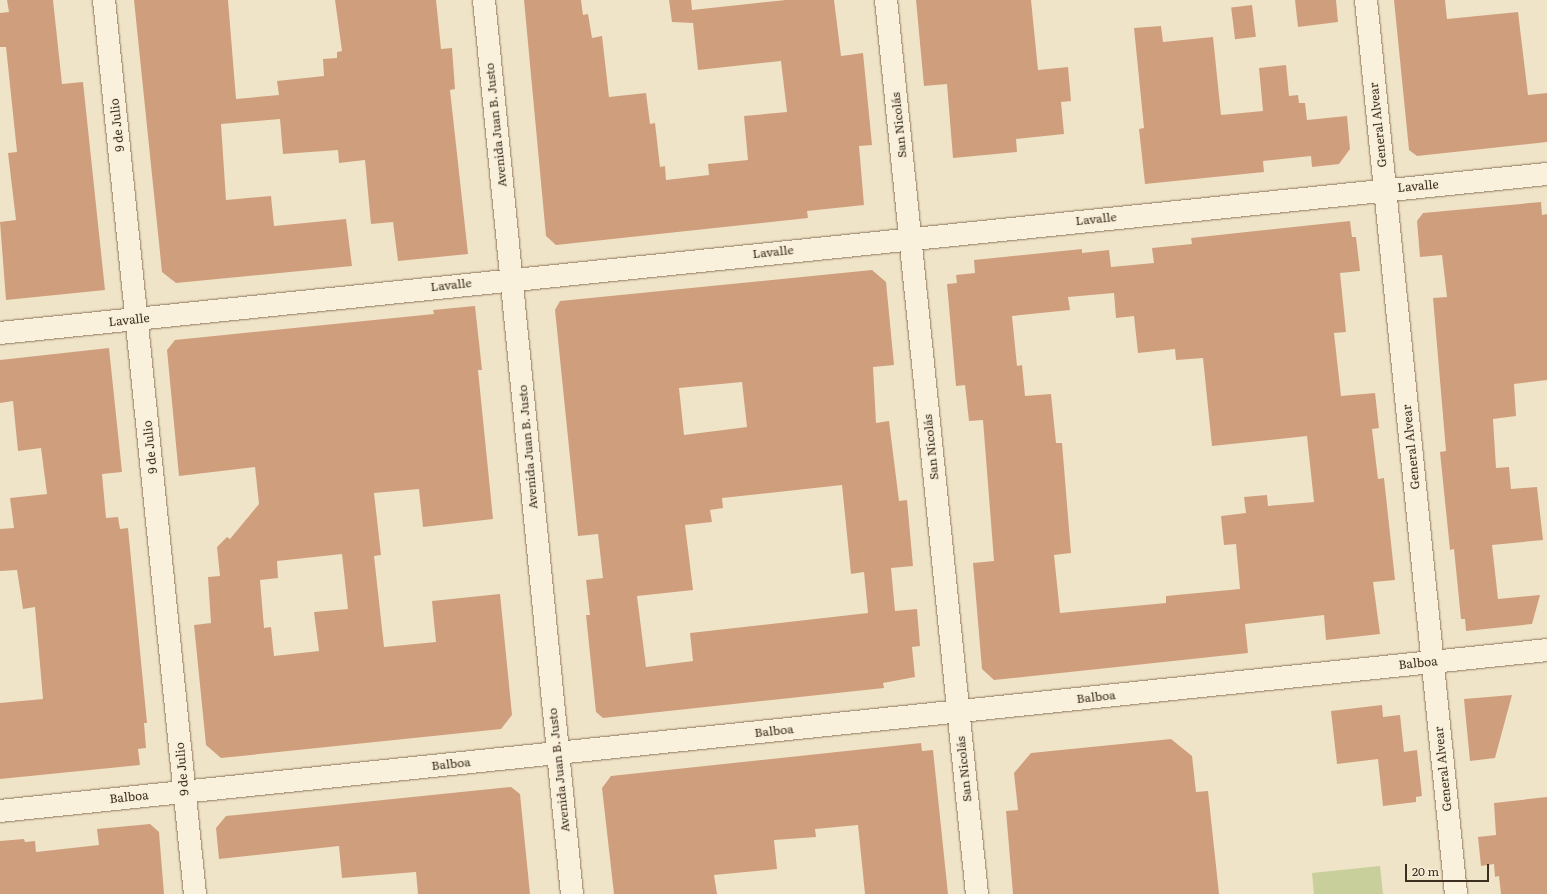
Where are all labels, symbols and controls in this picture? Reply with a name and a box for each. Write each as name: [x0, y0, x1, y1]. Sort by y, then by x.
street label: Avenida Juan B. Justo: [482, 62, 510, 188]
street label: General Alvear: [1366, 82, 1390, 168]
street label: San Nicolás: [888, 91, 910, 159]
street label: 9 de Julio: [107, 98, 127, 152]
street label: Lavalle: [1397, 177, 1439, 195]
street label: Lavalle: [1075, 210, 1117, 228]
street label: Lavalle: [752, 243, 794, 261]
street label: Lavalle: [430, 276, 472, 294]
street label: Lavalle: [108, 311, 150, 329]
street label: Avenida Juan B. Justo: [515, 384, 541, 510]
street label: General Alvear: [1399, 404, 1423, 490]
street label: San Nicolás: [920, 413, 942, 481]
street label: 9 de Julio: [140, 420, 160, 474]
street label: Balboa: [1398, 654, 1438, 672]
street label: Balboa: [1076, 688, 1116, 706]
street label: Avenida Juan B. Justo: [545, 707, 573, 833]
street label: Balboa: [754, 722, 794, 740]
street label: General Alvear: [1431, 726, 1455, 812]
street label: San Nicolás: [953, 735, 975, 803]
street label: 9 de Julio: [172, 742, 192, 796]
street label: Balboa: [431, 755, 471, 773]
street label: Balboa: [109, 788, 149, 806]
scale bar: [1407, 856, 1491, 882]
text: 20 m: [1412, 862, 1439, 880]

